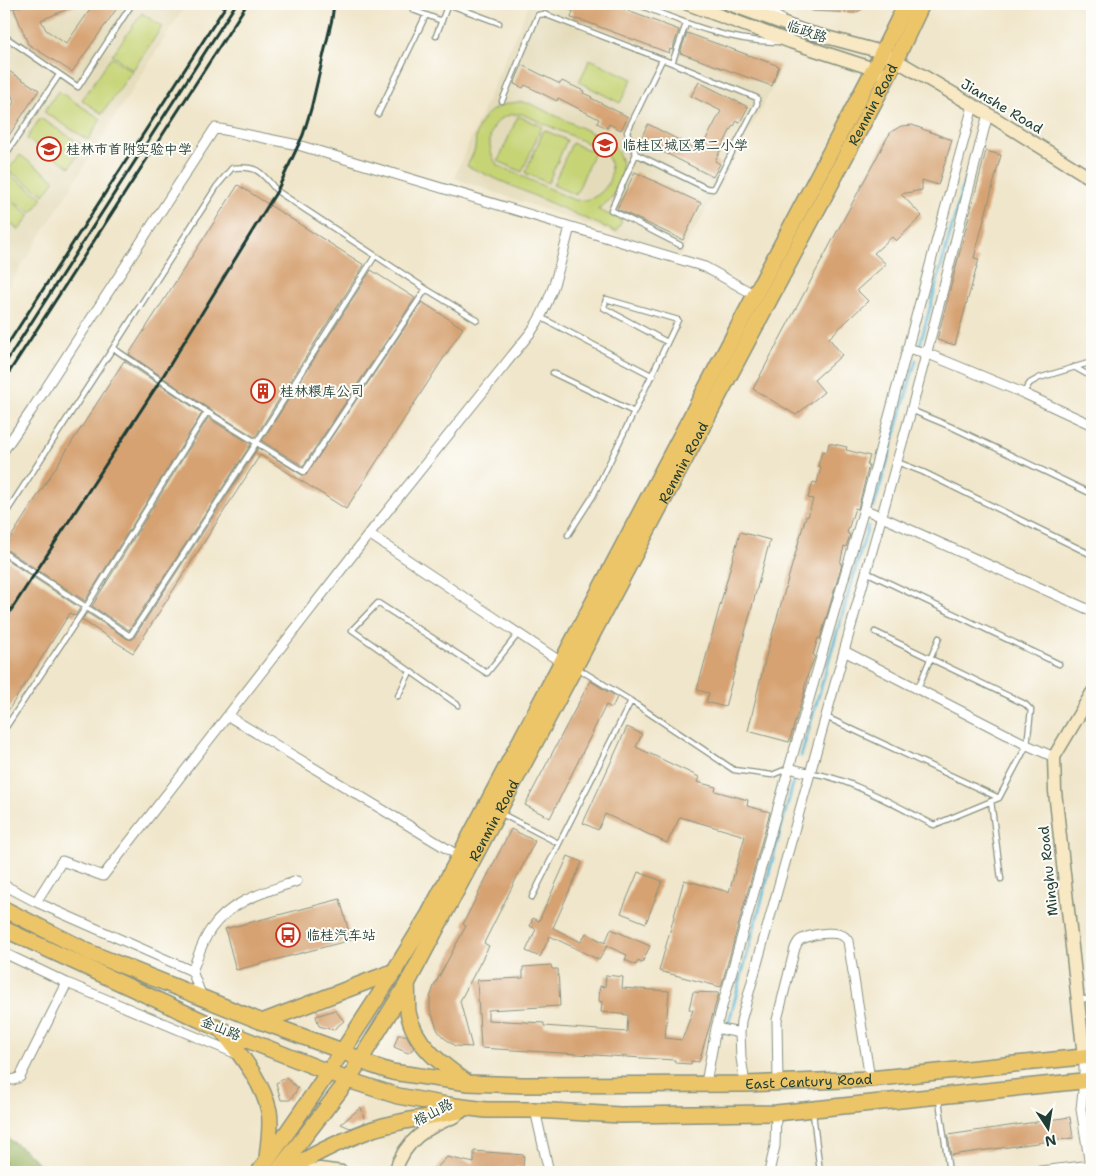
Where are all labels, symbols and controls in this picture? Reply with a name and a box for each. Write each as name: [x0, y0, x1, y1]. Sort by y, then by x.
street label: 临政路: [784, 16, 830, 46]
street label: Renmin Road: [844, 61, 902, 149]
street label: Jianshe Road: [958, 74, 1046, 138]
school or university icon: 临桂区城区第二小学: [592, 132, 618, 158]
school or university icon: 桂林市首附实验中学: [36, 136, 62, 162]
place label: 临桂区城区第二小学: [622, 136, 748, 154]
place label: 桂林市首附实验中学: [66, 140, 192, 158]
building icon: 桂林粮库公司: [250, 378, 276, 404]
place label: 桂林粮库公司: [280, 382, 364, 400]
street label: Renmin Road: [654, 418, 712, 507]
street label: Renmin Road: [465, 776, 523, 864]
street label: Minghu Road: [1034, 825, 1062, 917]
bus stop icon: 临桂汽车站: [275, 922, 301, 948]
place label: 临桂汽车站: [306, 926, 376, 944]
street label: 金山路: [198, 1012, 244, 1044]
street label: East Century Road: [745, 1070, 873, 1093]
street label: 榕山路: [410, 1094, 456, 1130]
north arrow: [1024, 1104, 1074, 1154]
text: N: [1043, 1131, 1058, 1151]

